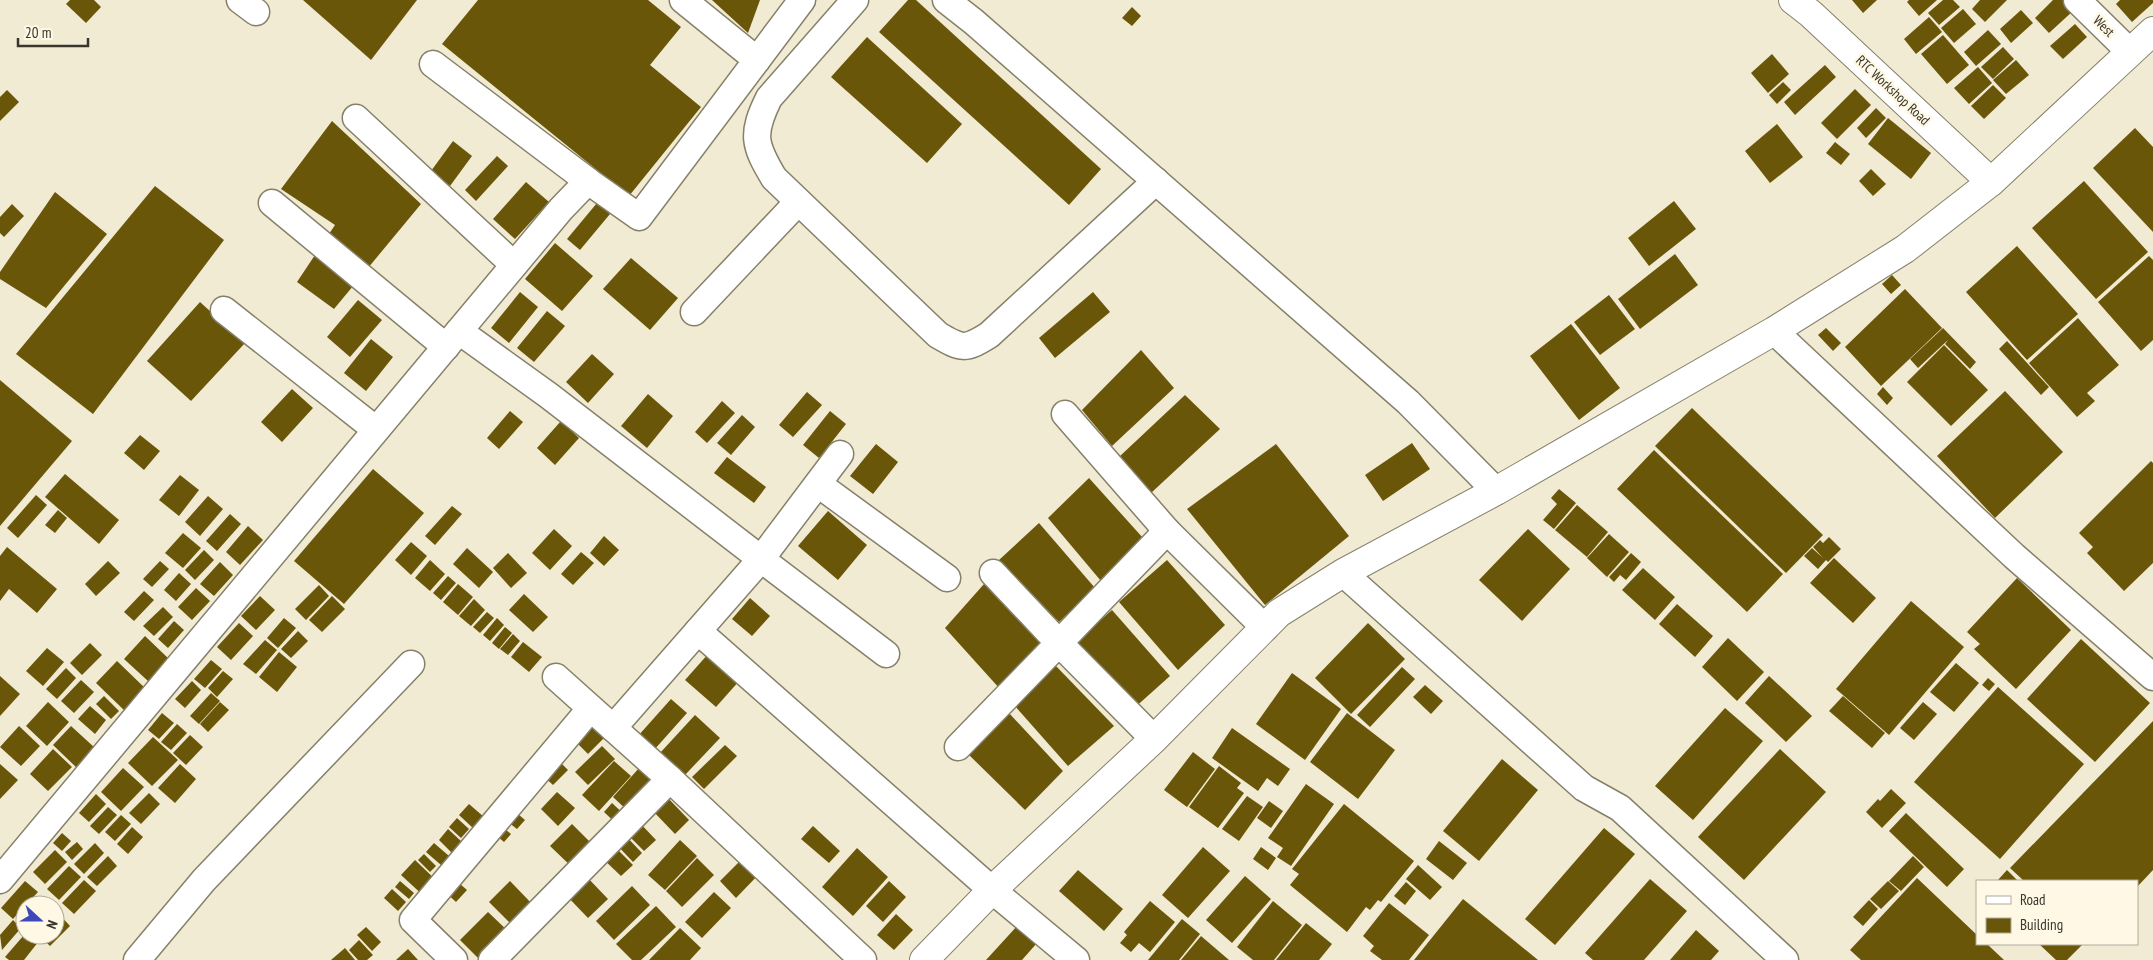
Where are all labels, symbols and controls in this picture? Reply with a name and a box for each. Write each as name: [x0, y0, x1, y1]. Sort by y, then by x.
street label: West: [2089, 11, 2119, 41]
scale bar: [18, 15, 88, 47]
text: 20 m: [25, 23, 51, 42]
street label: RTC Workshop Road: [1852, 51, 1934, 129]
legend: [1976, 880, 2138, 945]
text: Road: [2020, 890, 2046, 909]
north arrow: [15, 895, 65, 945]
text: Building: [2020, 915, 2063, 934]
text: N: [42, 918, 62, 931]

